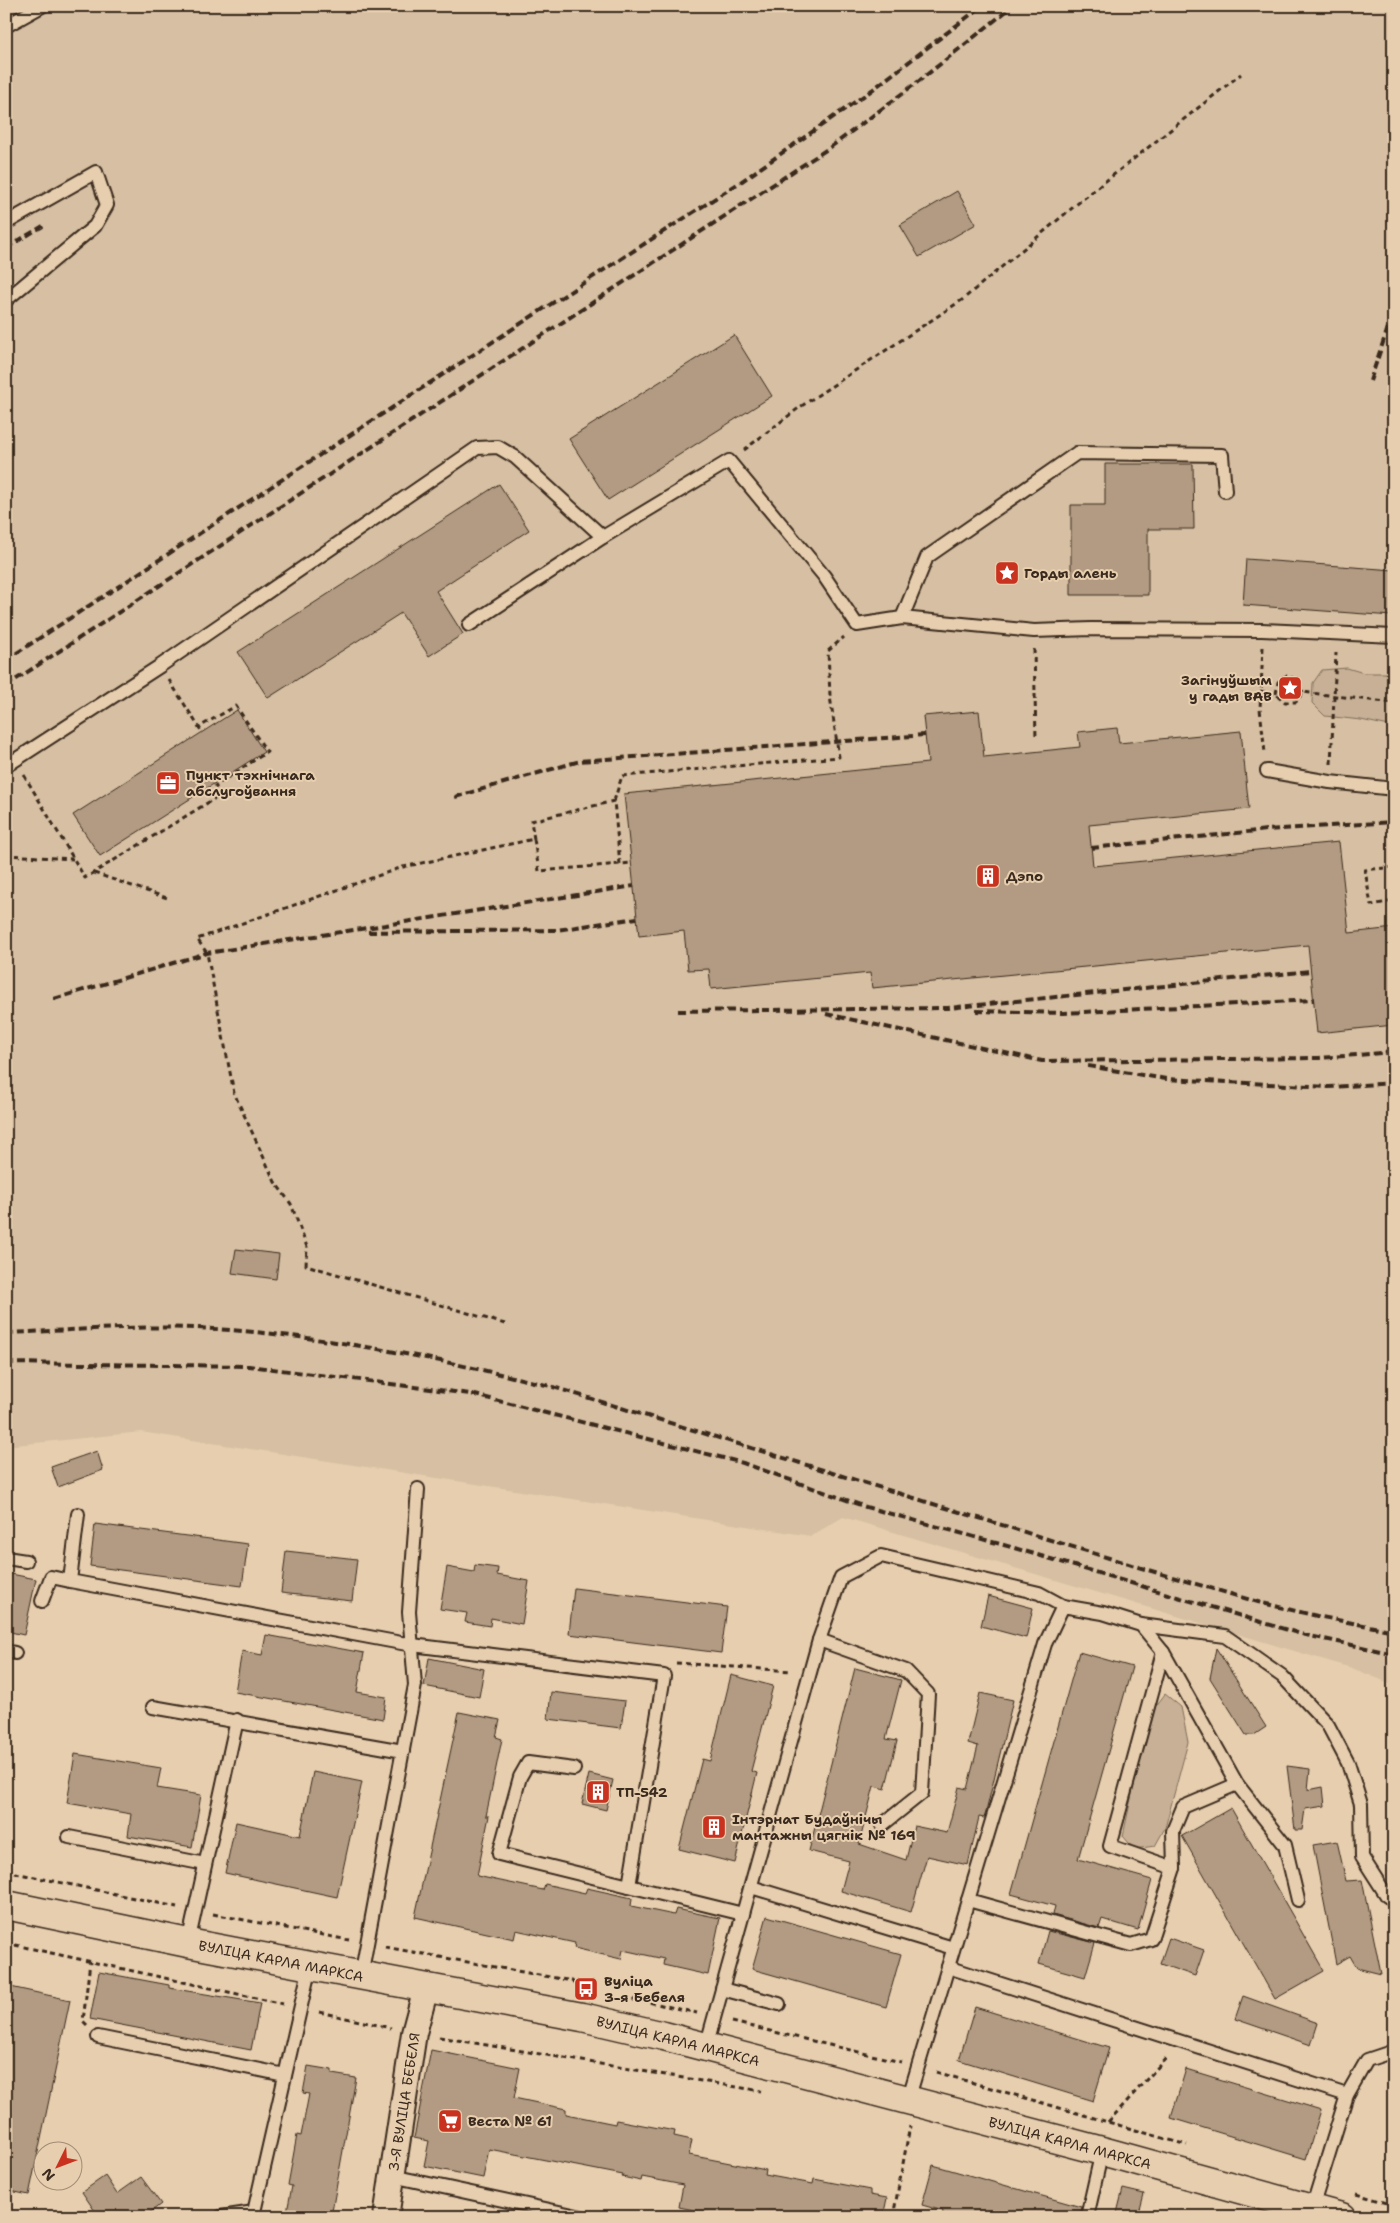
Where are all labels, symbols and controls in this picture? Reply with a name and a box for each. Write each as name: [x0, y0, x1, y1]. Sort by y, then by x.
place icon: Горды алень: [994, 560, 1020, 586]
place label: Горды алень: [1024, 564, 1117, 582]
place label: Загінуўшым у гады ВАВ: [1181, 671, 1272, 705]
place icon: Загінуўшым у гады ВАВ: [1277, 675, 1303, 701]
place label: Пункт тэхнічнага абслугоўвання: [186, 766, 315, 800]
office icon: Пункт тэхнічнага абслугоўвання: [155, 770, 181, 796]
building icon: Дэпо: [975, 863, 1001, 889]
place label: Дэпо: [1006, 867, 1043, 885]
building icon: ТП-542: [585, 1779, 611, 1805]
place label: ТП-542: [616, 1783, 668, 1801]
place label: Інтэрнат Будаўнічы мантажны цягнік № 169: [732, 1810, 915, 1844]
building icon: Інтэрнат Будаўнічы мантажны цягнік № 169: [701, 1814, 727, 1840]
street label: ВУЛІЦА КАРЛА МАРКСА: [197, 1936, 365, 1986]
place label: Вуліца 3-я Бебеля: [604, 1972, 685, 2006]
bus stop icon: Вуліца 3-я Бебеля: [573, 1976, 599, 2002]
street label: ВУЛІЦА КАРЛА МАРКСА: [595, 2012, 761, 2070]
street label: 3-Я ВУЛІЦА БЕБЕЛЯ: [384, 2031, 424, 2173]
supermarket icon: Веста № 61: [437, 2108, 463, 2134]
place label: Веста № 61: [468, 2112, 552, 2130]
street label: ВУЛІЦА КАРЛА МАРКСА: [987, 2113, 1153, 2173]
north arrow: [32, 2140, 82, 2190]
text: N: [38, 2165, 59, 2185]

